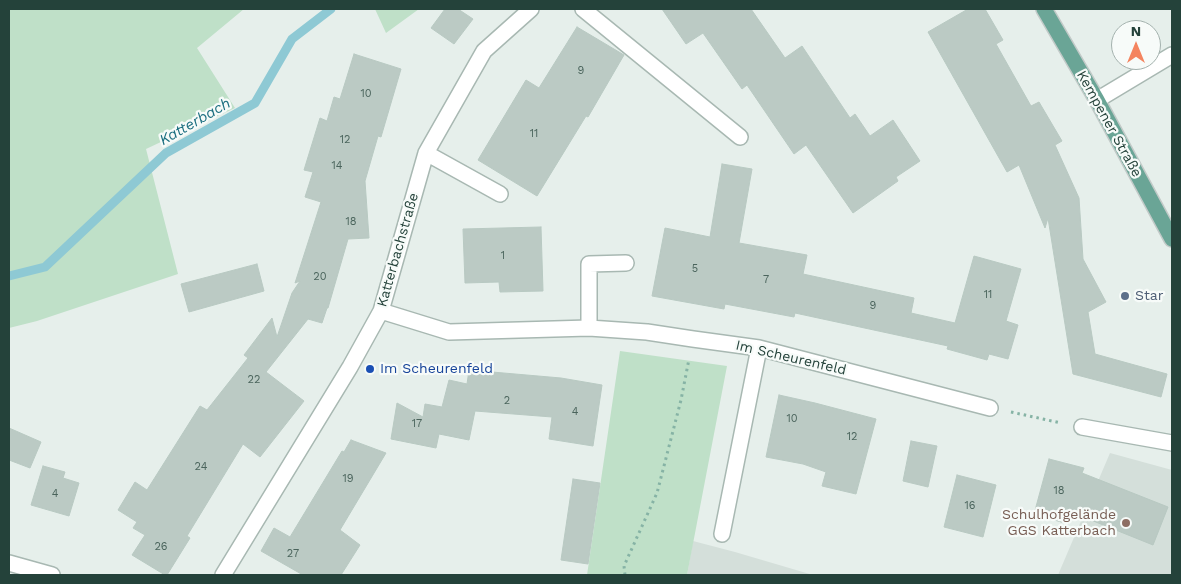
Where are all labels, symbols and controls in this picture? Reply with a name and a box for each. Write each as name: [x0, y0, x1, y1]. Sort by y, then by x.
north arrow: [1111, 20, 1161, 70]
text: N: [1131, 23, 1141, 39]
house number: 9: [578, 64, 584, 78]
street label: Kempener Straße: [1073, 68, 1145, 180]
house number: 10: [360, 87, 372, 101]
water label: Katterbach: [156, 94, 234, 150]
house number: 11: [530, 127, 538, 141]
house number: 12: [340, 133, 350, 147]
house number: 14: [331, 159, 343, 173]
street label: Katterbachstraße: [374, 191, 422, 309]
house number: 18: [345, 215, 357, 229]
house number: 1: [501, 249, 505, 263]
house number: 5: [692, 262, 698, 276]
house number: 20: [313, 270, 327, 284]
house number: 7: [763, 273, 769, 287]
house number: 11: [984, 288, 992, 302]
place label: Star: [1135, 288, 1163, 304]
marker: Star: [1119, 290, 1131, 302]
house number: 9: [870, 299, 876, 313]
street label: Im Scheurenfeld: [734, 337, 848, 379]
place label: Im Scheurenfeld: [380, 361, 493, 377]
marker: Im Scheurenfeld: [364, 363, 376, 375]
house number: 22: [248, 373, 260, 387]
house number: 2: [504, 394, 510, 408]
house number: 4: [572, 405, 578, 419]
house number: 10: [786, 412, 798, 426]
house number: 17: [412, 417, 422, 431]
house number: 12: [847, 430, 857, 444]
house number: 24: [195, 460, 207, 474]
house number: 19: [342, 472, 354, 486]
house number: 18: [1053, 484, 1065, 498]
house number: 4: [52, 487, 58, 501]
house number: 16: [965, 499, 975, 513]
place label: Schulhofgelände GGS Katterbach: [1002, 507, 1116, 540]
marker: Schulhofgelände GGS Katterbach: [1120, 517, 1132, 529]
house number: 26: [154, 540, 168, 554]
house number: 27: [287, 547, 299, 561]

